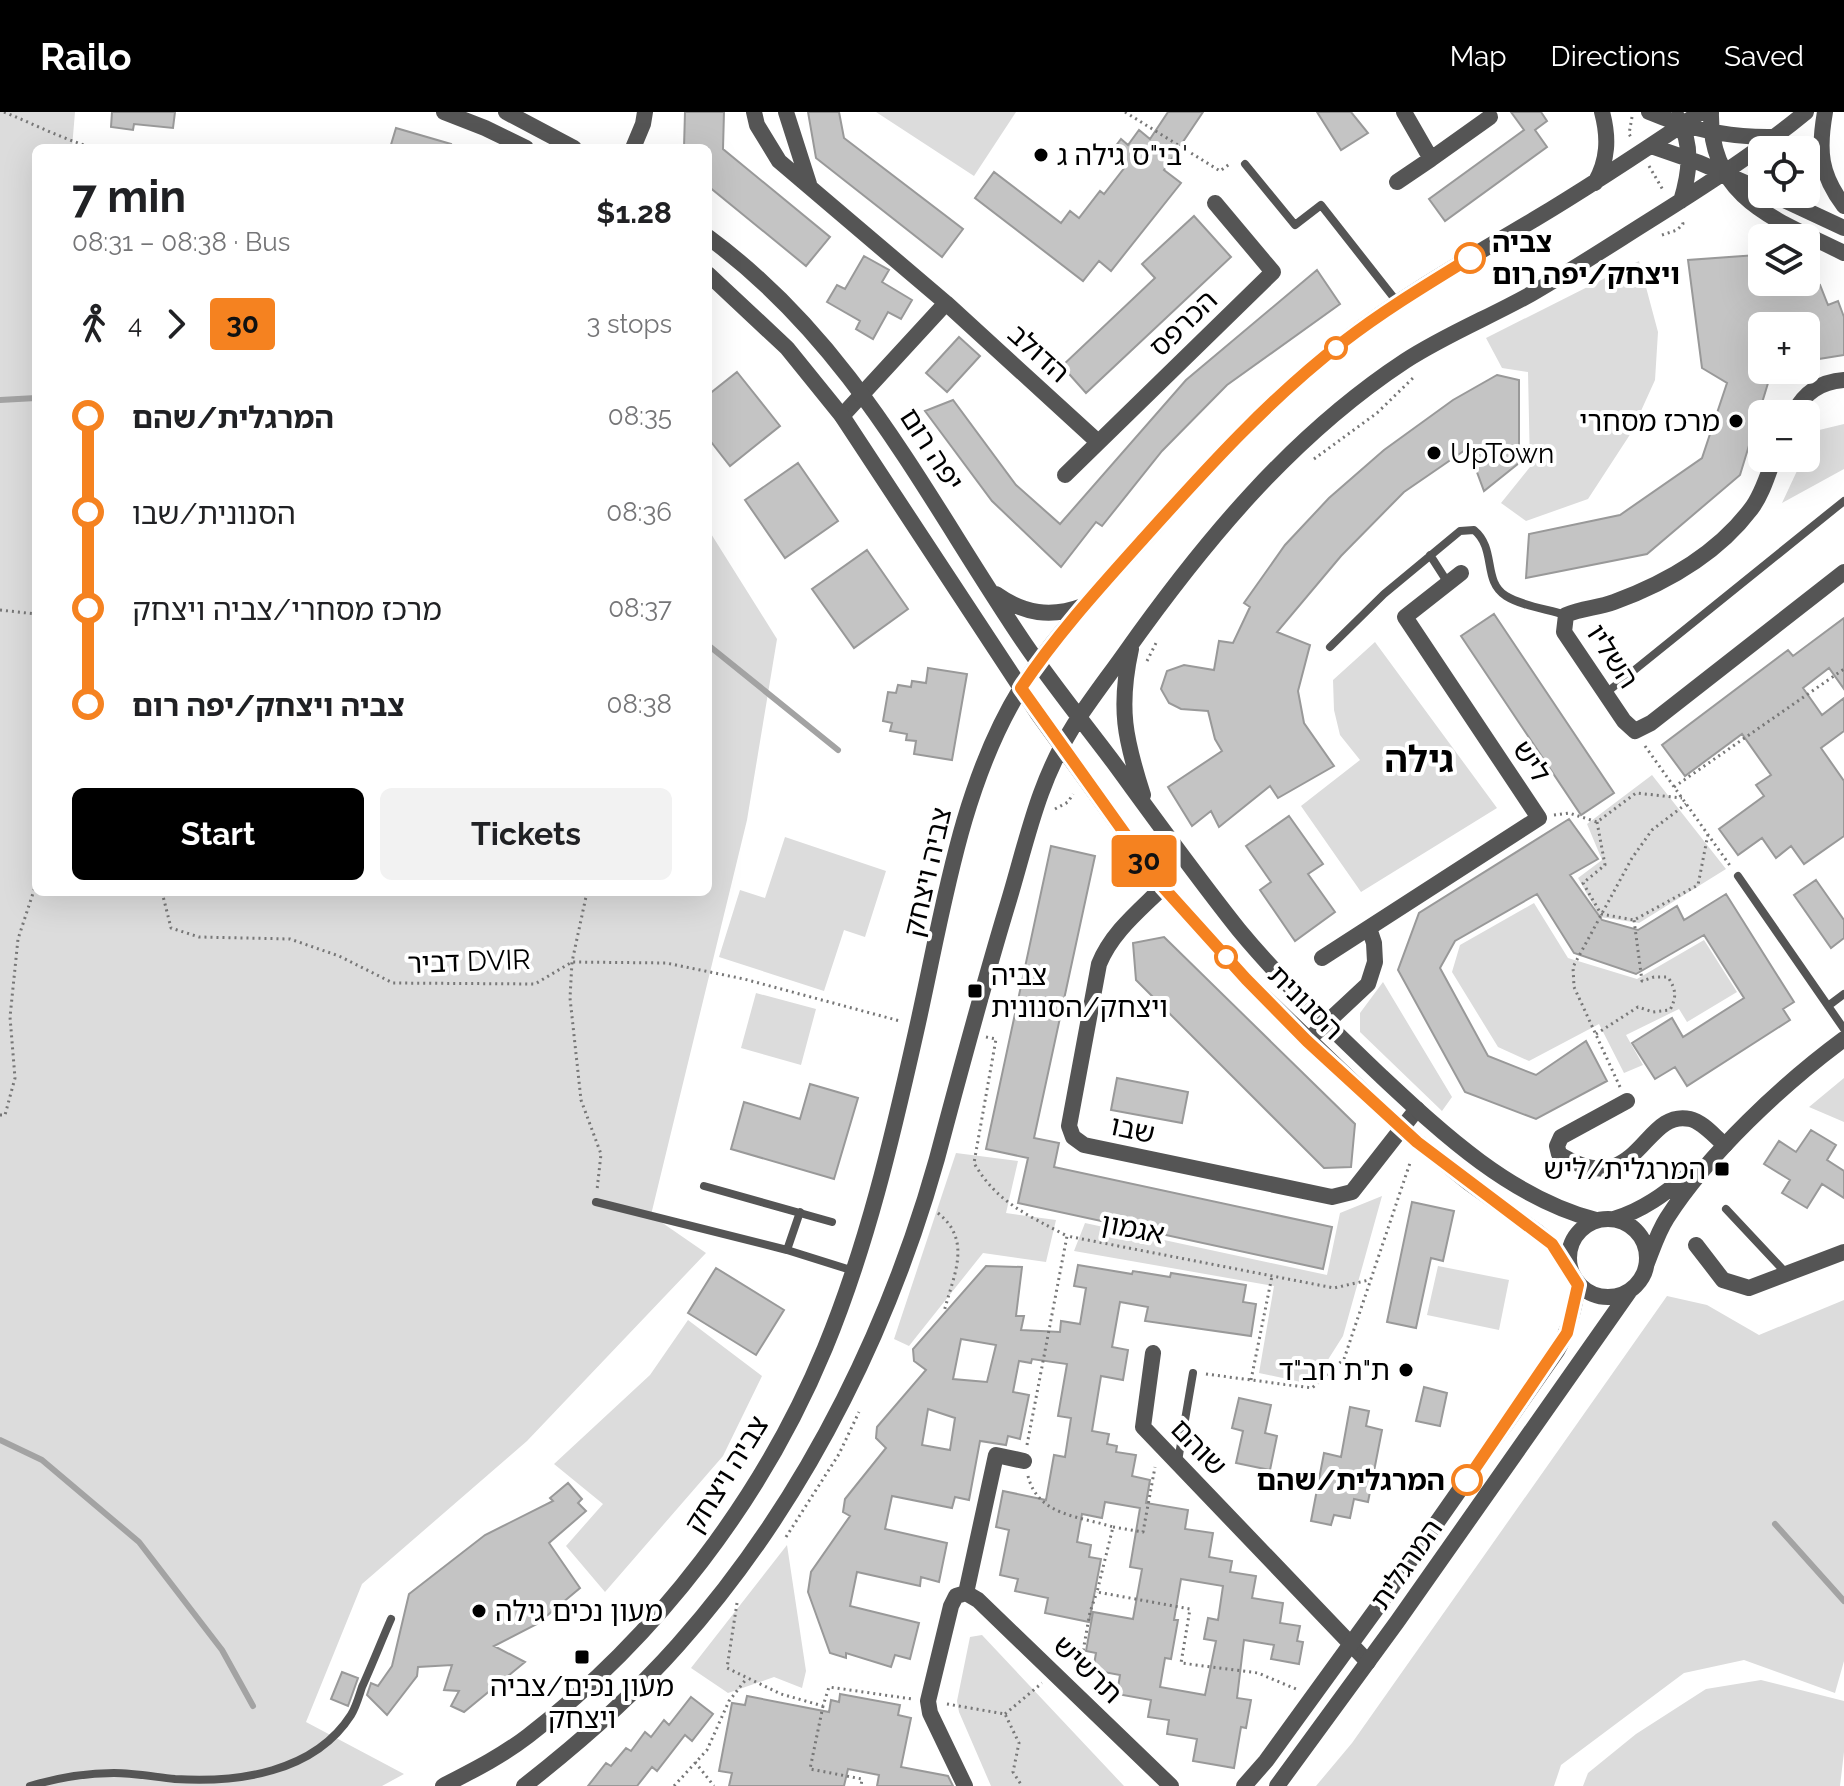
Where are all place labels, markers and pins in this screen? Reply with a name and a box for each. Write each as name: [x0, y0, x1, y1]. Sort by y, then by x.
place label: בי"ס גילה ג': [1057, 139, 1188, 172]
marker: בי"ס גילה ג': [1032, 146, 1050, 164]
place label: צביה ויצחק/יפה רום: [1492, 226, 1680, 291]
marker: צביה ויצחק/יפה רום: [1455, 243, 1485, 273]
unlabelled marker: [1325, 337, 1347, 359]
place label: מרכז מסחרי: [1579, 405, 1720, 438]
marker: מרכז מסחרי: [1727, 412, 1745, 430]
place label: UpTown: [1450, 437, 1554, 470]
marker: UpTown: [1425, 444, 1443, 462]
unlabelled marker: [1215, 946, 1237, 968]
place label: צביה ויצחק/הסנונית: [991, 959, 1168, 1024]
marker: צביה ויצחק/הסנונית: [966, 982, 984, 1000]
place label: המרגלית/ליש: [1544, 1153, 1706, 1186]
marker: המרגלית/ליש: [1713, 1160, 1731, 1178]
place label: ת"ת חב"ד: [1278, 1354, 1390, 1387]
marker: ת"ת חב"ד: [1397, 1361, 1415, 1379]
place label: המרגלית/שהם: [1256, 1464, 1445, 1497]
marker: המרגלית/שהם: [1452, 1465, 1482, 1495]
place label: מעון נכים גילה: [495, 1595, 663, 1628]
marker: מעון נכים גילה: [470, 1602, 488, 1620]
marker: מעון נכים/צביה ויצחק: [573, 1648, 591, 1666]
place label: מעון נכים/צביה ויצחק: [490, 1670, 674, 1735]

